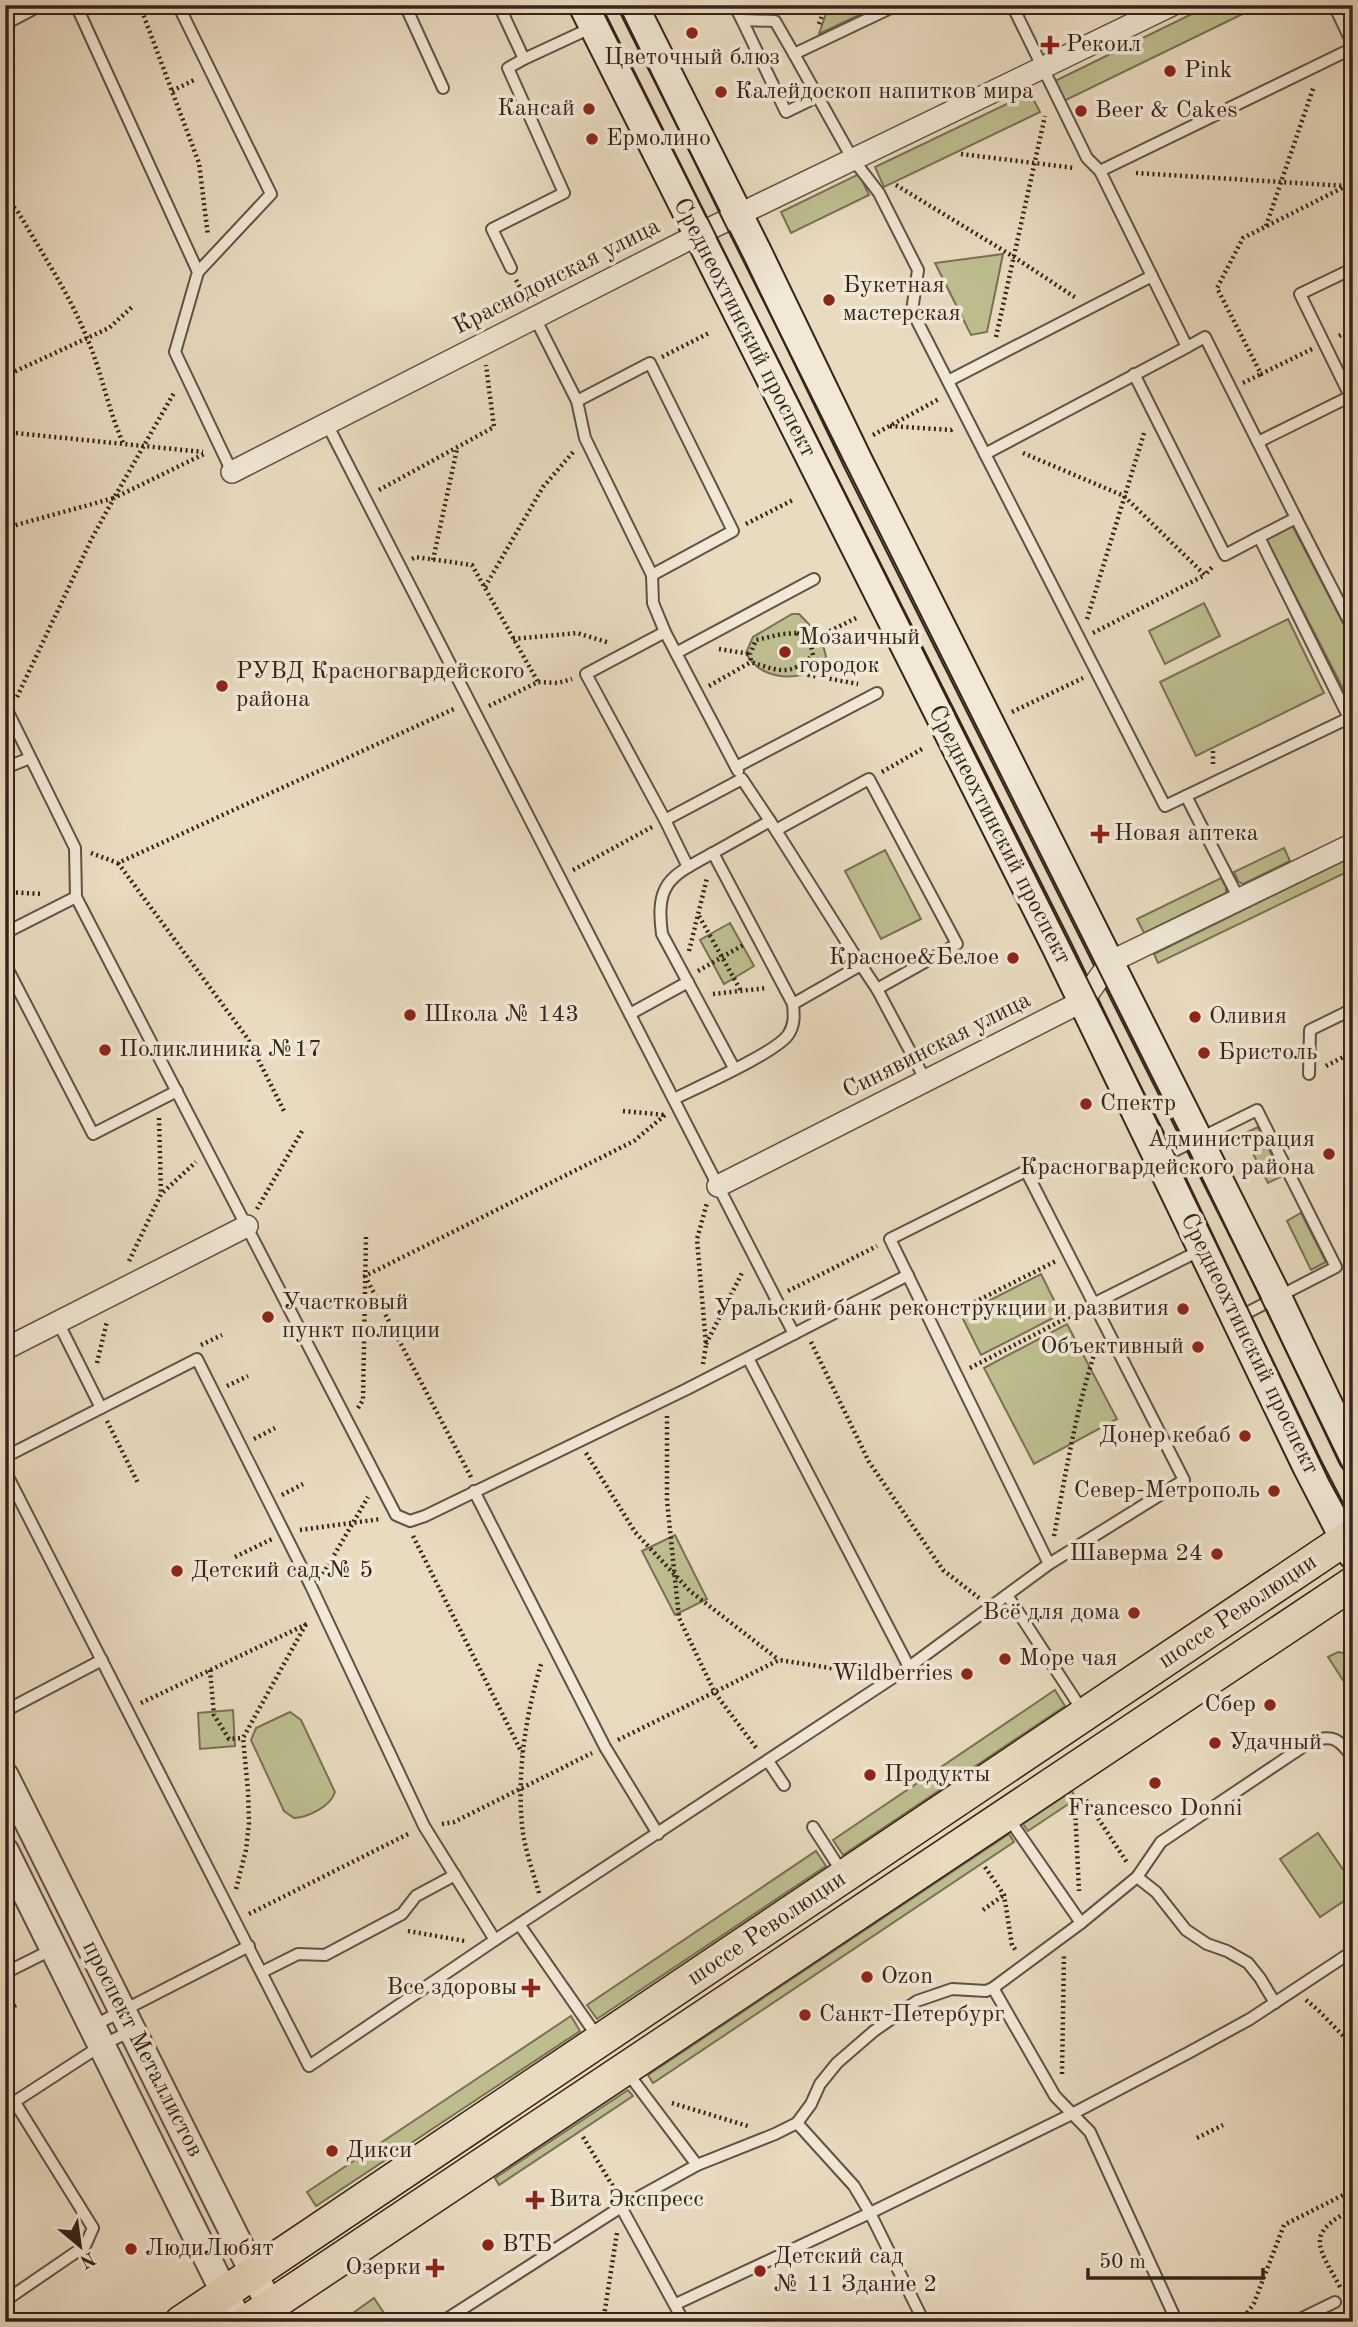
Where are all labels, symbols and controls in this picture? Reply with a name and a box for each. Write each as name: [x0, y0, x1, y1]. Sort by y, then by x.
marker: Цветочный блюз: [684, 25, 700, 41]
place label: Рекоил: [1066, 33, 1141, 57]
marker: Рекоил: [1040, 35, 1060, 55]
place label: Цветочный блюз: [604, 46, 780, 70]
place label: Pink: [1184, 59, 1232, 83]
marker: Pink: [1162, 63, 1178, 79]
place label: Калейдоскоп напитков мира: [735, 80, 1034, 104]
marker: Калейдоскоп напитков мира: [713, 84, 729, 100]
place label: Кансай: [497, 97, 575, 121]
place label: Beer & Cakes: [1095, 99, 1238, 123]
marker: Кансай: [581, 101, 597, 117]
marker: Beer & Cakes: [1073, 103, 1089, 119]
place label: Ермолино: [606, 127, 711, 151]
marker: Ермолино: [584, 131, 600, 147]
street label: Среднеохтинский проспект: [668, 195, 820, 461]
street label: Краснодонская улица: [450, 214, 664, 340]
place label: Букетная мастерская: [843, 274, 961, 326]
marker: Букетная мастерская: [821, 292, 837, 308]
place label: Мозаичный городок: [799, 626, 920, 678]
marker: Мозаичный городок: [777, 644, 793, 660]
place label: РУВД Красногвардейского района: [236, 660, 525, 712]
marker: РУВД Красногвардейского района: [214, 678, 230, 694]
street label: Среднеохтинский проспект: [923, 702, 1075, 968]
place label: Новая аптека: [1114, 822, 1259, 846]
marker: Новая аптека: [1092, 826, 1108, 842]
place label: Красное&Белое: [829, 946, 999, 970]
marker: Красное&Белое: [1005, 950, 1021, 966]
street label: Синявинская улица: [839, 988, 1035, 1104]
place label: Школа № 143: [424, 1003, 579, 1027]
place label: Оливия: [1209, 1005, 1287, 1029]
marker: Школа № 143: [402, 1007, 418, 1023]
marker: Оливия: [1187, 1009, 1203, 1025]
place label: Поликлиника №17: [119, 1038, 322, 1062]
place label: Бристоль: [1218, 1041, 1317, 1065]
marker: Поликлиника №17: [97, 1042, 113, 1058]
marker: Бристоль: [1196, 1045, 1212, 1061]
place label: Спектр: [1100, 1092, 1176, 1116]
marker: Спектр: [1078, 1096, 1094, 1112]
place label: Администрация Красногвардейского района: [1020, 1128, 1315, 1180]
marker: Администрация Красногвардейского района: [1321, 1146, 1337, 1162]
street label: Среднеохтинский проспект: [1175, 1210, 1323, 1478]
place label: Участковый пункт полиции: [282, 1291, 440, 1343]
place label: Уральский банк реконструкции и развития: [714, 1297, 1169, 1321]
marker: Уральский банк реконструкции и развития: [1175, 1301, 1191, 1317]
marker: Участковый пункт полиции: [260, 1309, 276, 1325]
place label: Объективный: [1041, 1335, 1184, 1359]
marker: Объективный: [1190, 1339, 1206, 1355]
place label: Донер кебаб: [1099, 1424, 1231, 1448]
marker: Донер кебаб: [1237, 1428, 1253, 1444]
place label: Север-Метрополь: [1074, 1479, 1260, 1503]
marker: Север-Метрополь: [1266, 1483, 1282, 1499]
place label: Шаверма 24: [1069, 1542, 1203, 1566]
marker: Шаверма 24: [1209, 1546, 1225, 1562]
street label: шоссе Революции: [1154, 1550, 1322, 1674]
place label: Детский сад № 5: [191, 1559, 373, 1583]
marker: Детский сад № 5: [169, 1563, 185, 1579]
place label: Всё для дома: [983, 1601, 1120, 1625]
marker: Всё для дома: [1126, 1605, 1142, 1621]
place label: Море чая: [1019, 1647, 1118, 1671]
marker: Море чая: [997, 1651, 1013, 1667]
place label: Wildberries: [832, 1662, 953, 1686]
marker: Wildberries: [959, 1666, 975, 1682]
place label: Сбер: [1205, 1693, 1256, 1717]
marker: Сбер: [1262, 1697, 1278, 1713]
place label: Удачный: [1229, 1731, 1322, 1755]
marker: Удачный: [1207, 1735, 1223, 1751]
place label: Продукты: [884, 1763, 990, 1787]
marker: Продукты: [862, 1767, 878, 1783]
marker: Francesco Donni: [1147, 1775, 1163, 1791]
place label: Francesco Donni: [1068, 1797, 1242, 1821]
street label: шоссе Революции: [683, 1867, 851, 1991]
street label: проспект Металлистов: [77, 1937, 207, 2161]
place label: Ozon: [881, 1965, 933, 1989]
marker: Ozon: [859, 1969, 875, 1985]
place label: Все здоровы: [386, 1976, 517, 2000]
marker: Все здоровы: [523, 1980, 539, 1996]
place label: Санкт-Петербург: [819, 2003, 1005, 2027]
marker: Санкт-Петербург: [797, 2007, 813, 2023]
place label: Дикси: [346, 2139, 412, 2163]
marker: Дикси: [324, 2143, 340, 2159]
place label: Вита Экспресс: [549, 2188, 704, 2212]
marker: Вита Экспресс: [527, 2192, 543, 2208]
north arrow: [46, 2212, 116, 2282]
place label: ВТБ: [502, 2233, 552, 2257]
scale bar: [1088, 2236, 1264, 2280]
place label: ЛюдиЛюбят: [145, 2237, 274, 2261]
marker: ВТБ: [480, 2237, 496, 2253]
marker: ЛюдиЛюбят: [123, 2241, 139, 2257]
place label: Детский сад № 11 Здание 2: [774, 2245, 937, 2297]
text: N: [76, 2247, 98, 2271]
text: 50 m: [1099, 2252, 1146, 2273]
place label: Озерки: [345, 2256, 421, 2280]
marker: Озерки: [427, 2260, 443, 2276]
marker: Детский сад № 11 Здание 2: [752, 2263, 768, 2279]

